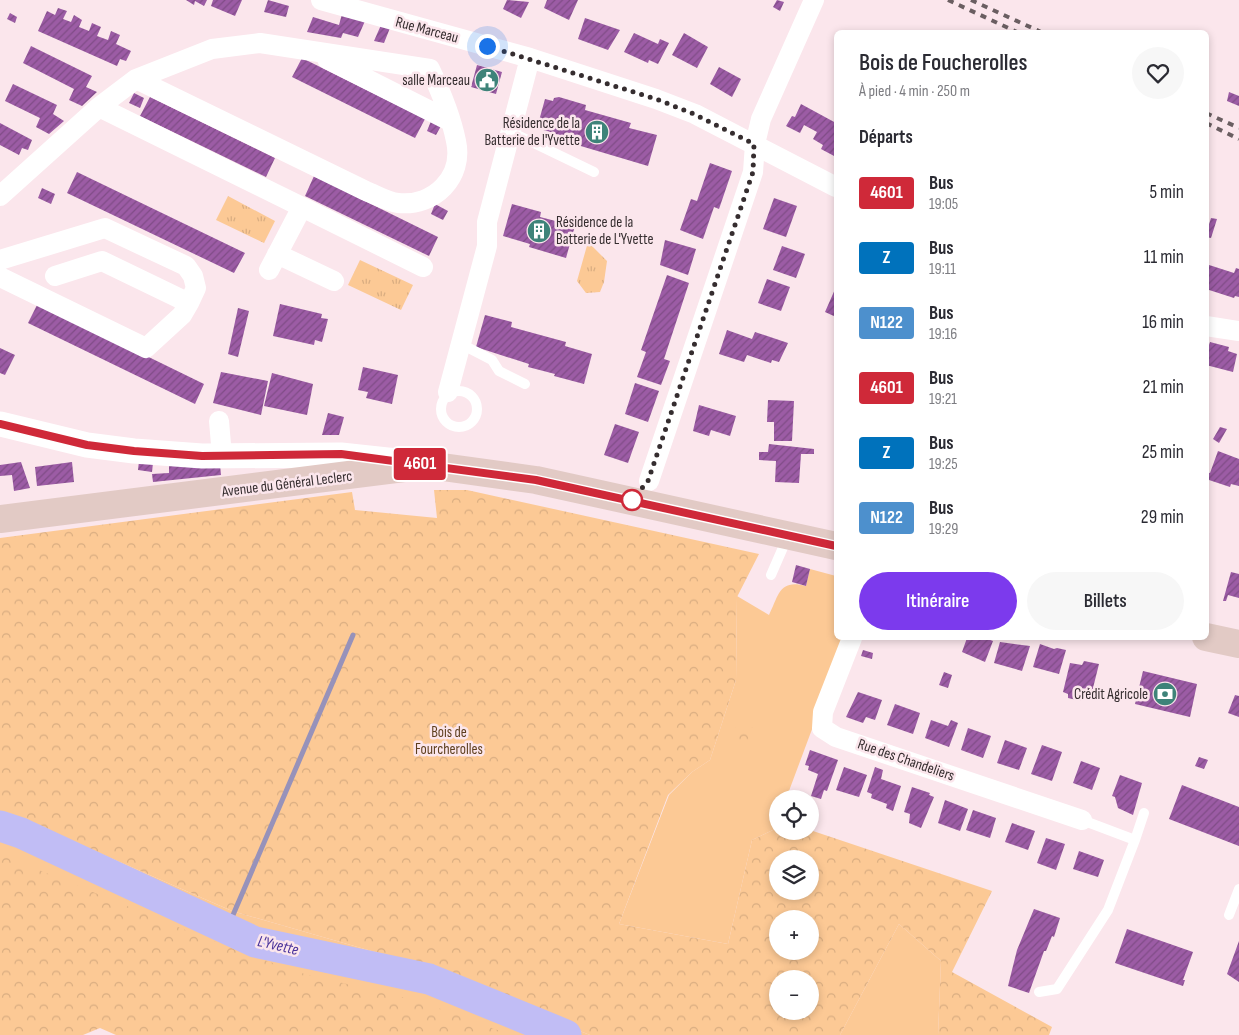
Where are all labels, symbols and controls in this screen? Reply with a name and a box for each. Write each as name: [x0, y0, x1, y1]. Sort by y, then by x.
street label: Rue Marceau: [393, 12, 461, 48]
your location: [475, 34, 500, 59]
button: heart: [1132, 47, 1184, 99]
text: Bois de Foucherolles: [859, 48, 1028, 77]
public building icon: salle Marceau: [474, 67, 500, 93]
place label: salle Marceau: [402, 71, 470, 90]
text: À pied · 4 min · 250 m: [859, 82, 970, 101]
place label: Résidence de la Batterie de l'Yvette: [484, 114, 580, 150]
building icon: Résidence de la Batterie de l'Yvette: [584, 119, 610, 145]
text: Départs: [859, 126, 913, 149]
text: Bus: [929, 172, 954, 195]
text: 5 min: [1149, 181, 1184, 204]
text: 4601: [870, 182, 903, 203]
text: 19:05: [929, 195, 958, 214]
place label: Résidence de la Batterie de L'Yvette: [556, 213, 654, 249]
building icon: Résidence de la Batterie de L'Yvette: [526, 218, 552, 244]
text: Bus: [929, 237, 954, 260]
text: 11 min: [1144, 246, 1184, 269]
text: Z: [883, 247, 890, 268]
text: 19:11: [929, 260, 956, 279]
text: Bus: [929, 302, 954, 325]
text: 16 min: [1142, 311, 1184, 334]
text: N122: [870, 312, 903, 333]
text: 19:16: [929, 325, 957, 344]
text: Bus: [929, 367, 954, 390]
text: 21 min: [1143, 376, 1184, 399]
text: 4601: [870, 377, 903, 398]
text: 19:21: [929, 390, 957, 409]
text: Bus: [929, 432, 954, 455]
text: 25 min: [1142, 441, 1184, 464]
text: Z: [883, 442, 890, 463]
line badge: 4601: [385, 448, 455, 480]
text: 4601: [404, 453, 436, 474]
text: 19:25: [929, 455, 958, 474]
street label: Avenue du Général Leclerc: [220, 467, 353, 502]
unlabelled marker: [621, 489, 643, 511]
text: Bus: [929, 497, 954, 520]
text: 29 min: [1141, 506, 1184, 529]
text: N122: [870, 507, 903, 528]
text: 19:29: [929, 520, 958, 539]
button: Itinéraire: [859, 572, 1017, 630]
button: Billets: [1027, 572, 1184, 630]
bank icon: Crédit Agricole: [1152, 681, 1178, 707]
place label: Crédit Agricole: [1074, 685, 1148, 704]
park label: Bois de Fourcherolles: [415, 723, 483, 759]
street label: Rue des Chandeliers: [855, 735, 957, 785]
map controls: [769, 790, 819, 1020]
button: locate: [769, 790, 819, 840]
button: layers: [769, 850, 819, 900]
button: +: [769, 910, 819, 960]
water label: L'Yvette: [256, 932, 300, 960]
button: −: [769, 970, 819, 1020]

